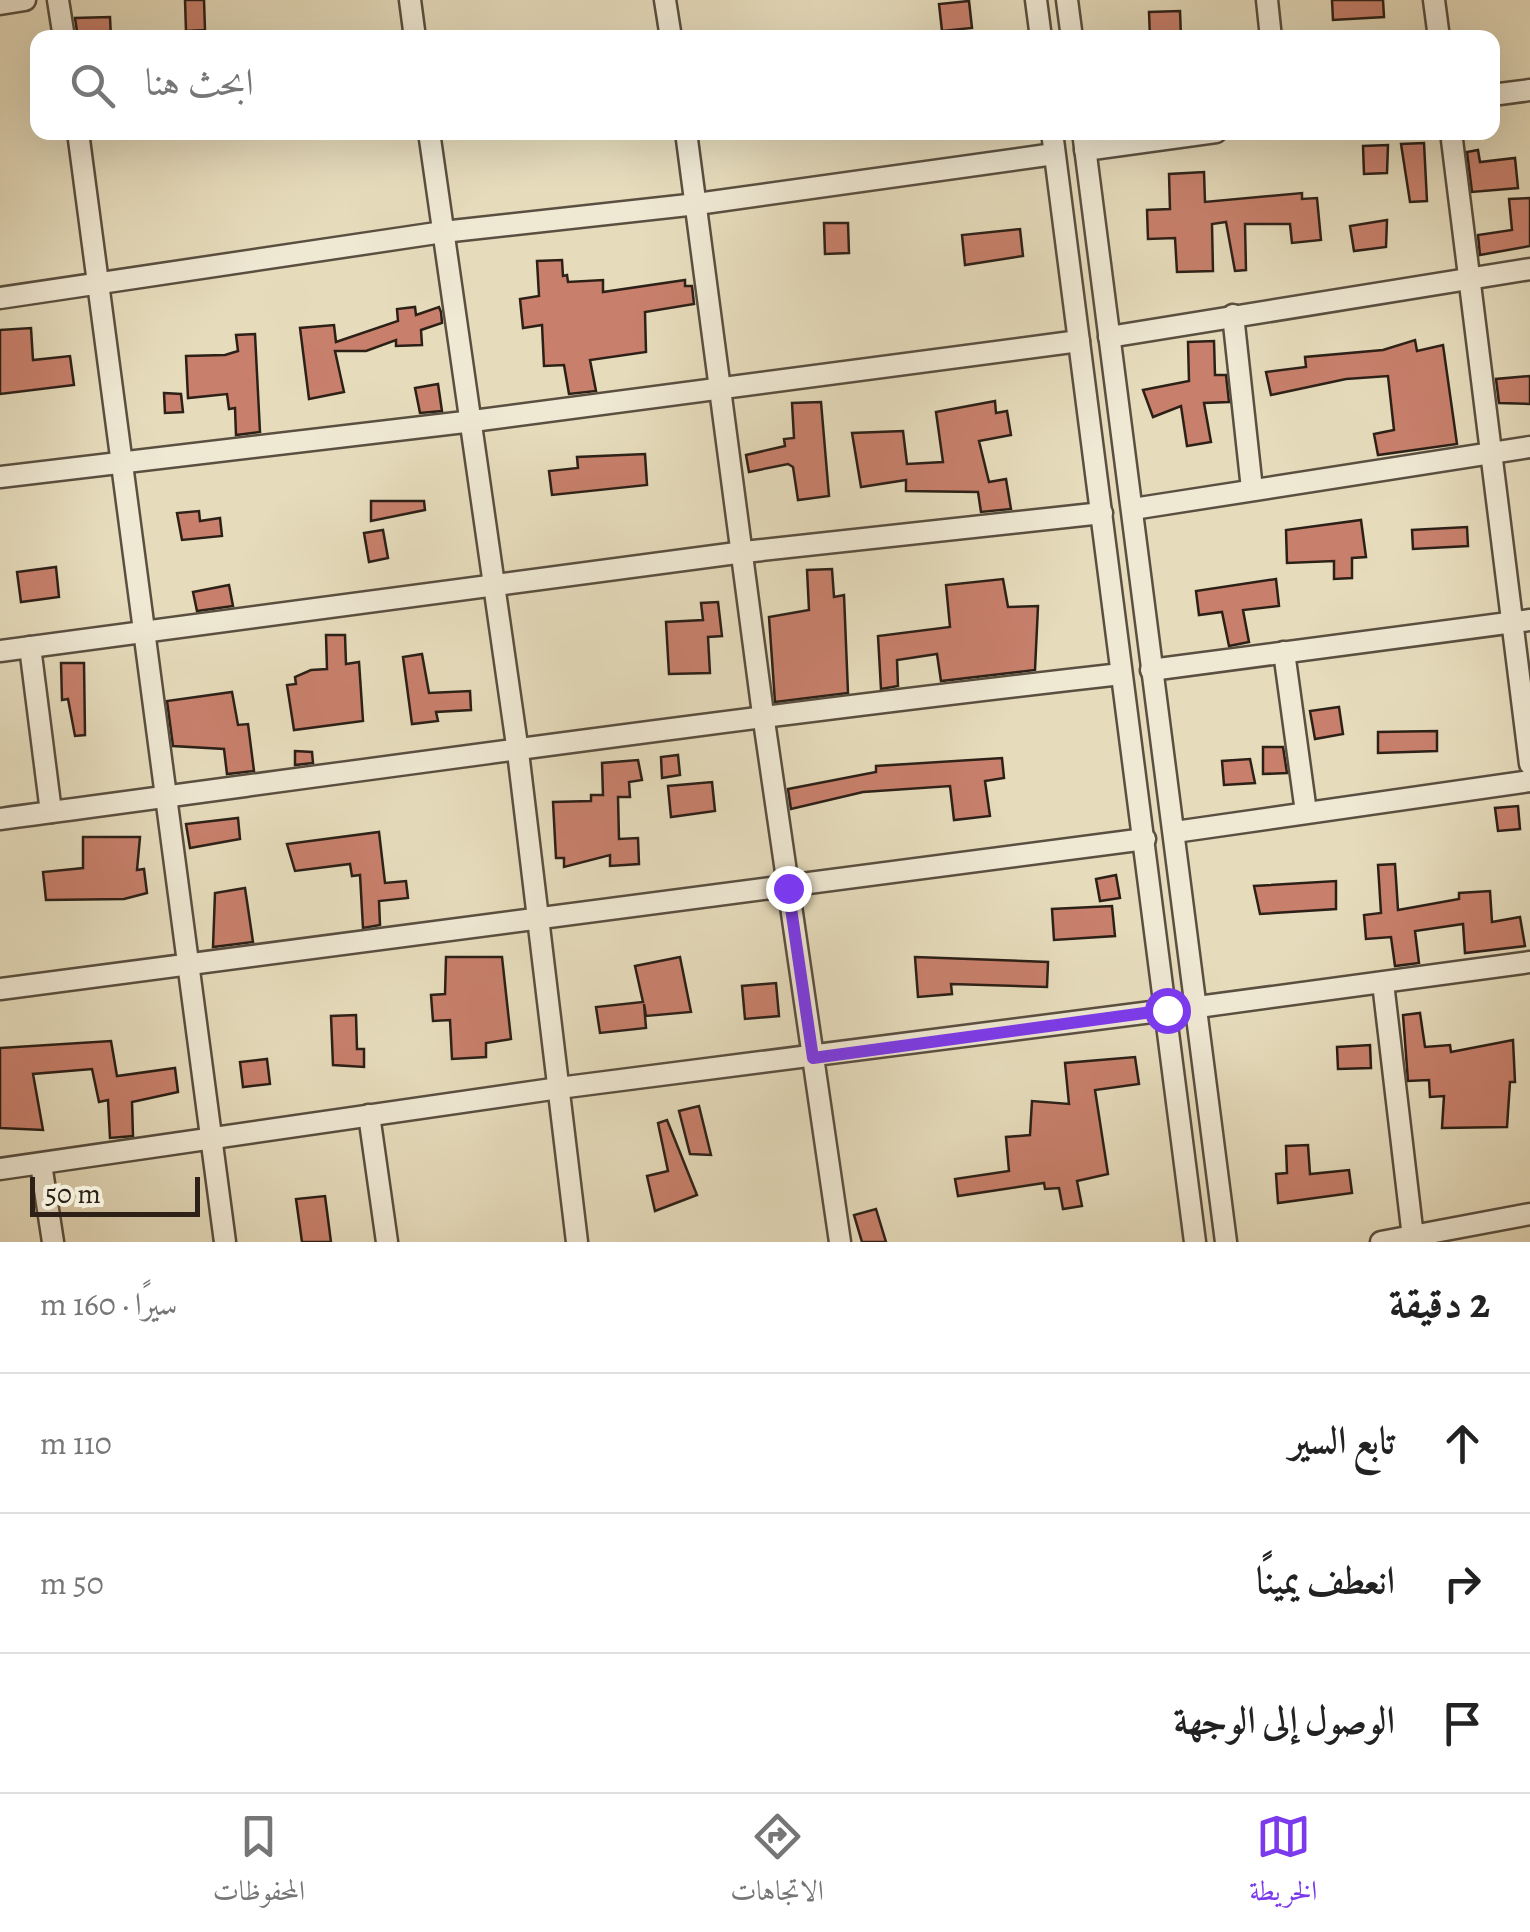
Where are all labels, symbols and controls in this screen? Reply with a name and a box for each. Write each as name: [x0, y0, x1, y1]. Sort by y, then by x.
search box: [30, 30, 1500, 140]
text: ابحث هنا: [145, 56, 254, 108]
icon: search: [65, 58, 120, 113]
route end: [766, 866, 812, 912]
route start: [1145, 988, 1191, 1034]
scale bar: [30, 1172, 200, 1216]
text: 50 m: [45, 1175, 101, 1213]
text: 2 دقيقة: [1389, 1274, 1490, 1331]
text: سيرًا · 160 m: [40, 1282, 177, 1326]
text: تابع السير: [1289, 1414, 1395, 1466]
icon: ahead: [1435, 1416, 1490, 1471]
text: 110 m: [40, 1421, 112, 1465]
text: انعطف يمينًا: [1256, 1554, 1395, 1606]
icon: right: [1435, 1556, 1490, 1611]
text: 50 m: [40, 1561, 104, 1605]
text: الوصول إلى الوجهة: [1174, 1694, 1395, 1746]
icon: arrive: [1435, 1696, 1490, 1751]
tab: المحفوظات: [213, 1809, 305, 1918]
tab: الاتجاهات: [730, 1809, 824, 1918]
tab: الخريطة: [1249, 1809, 1317, 1918]

